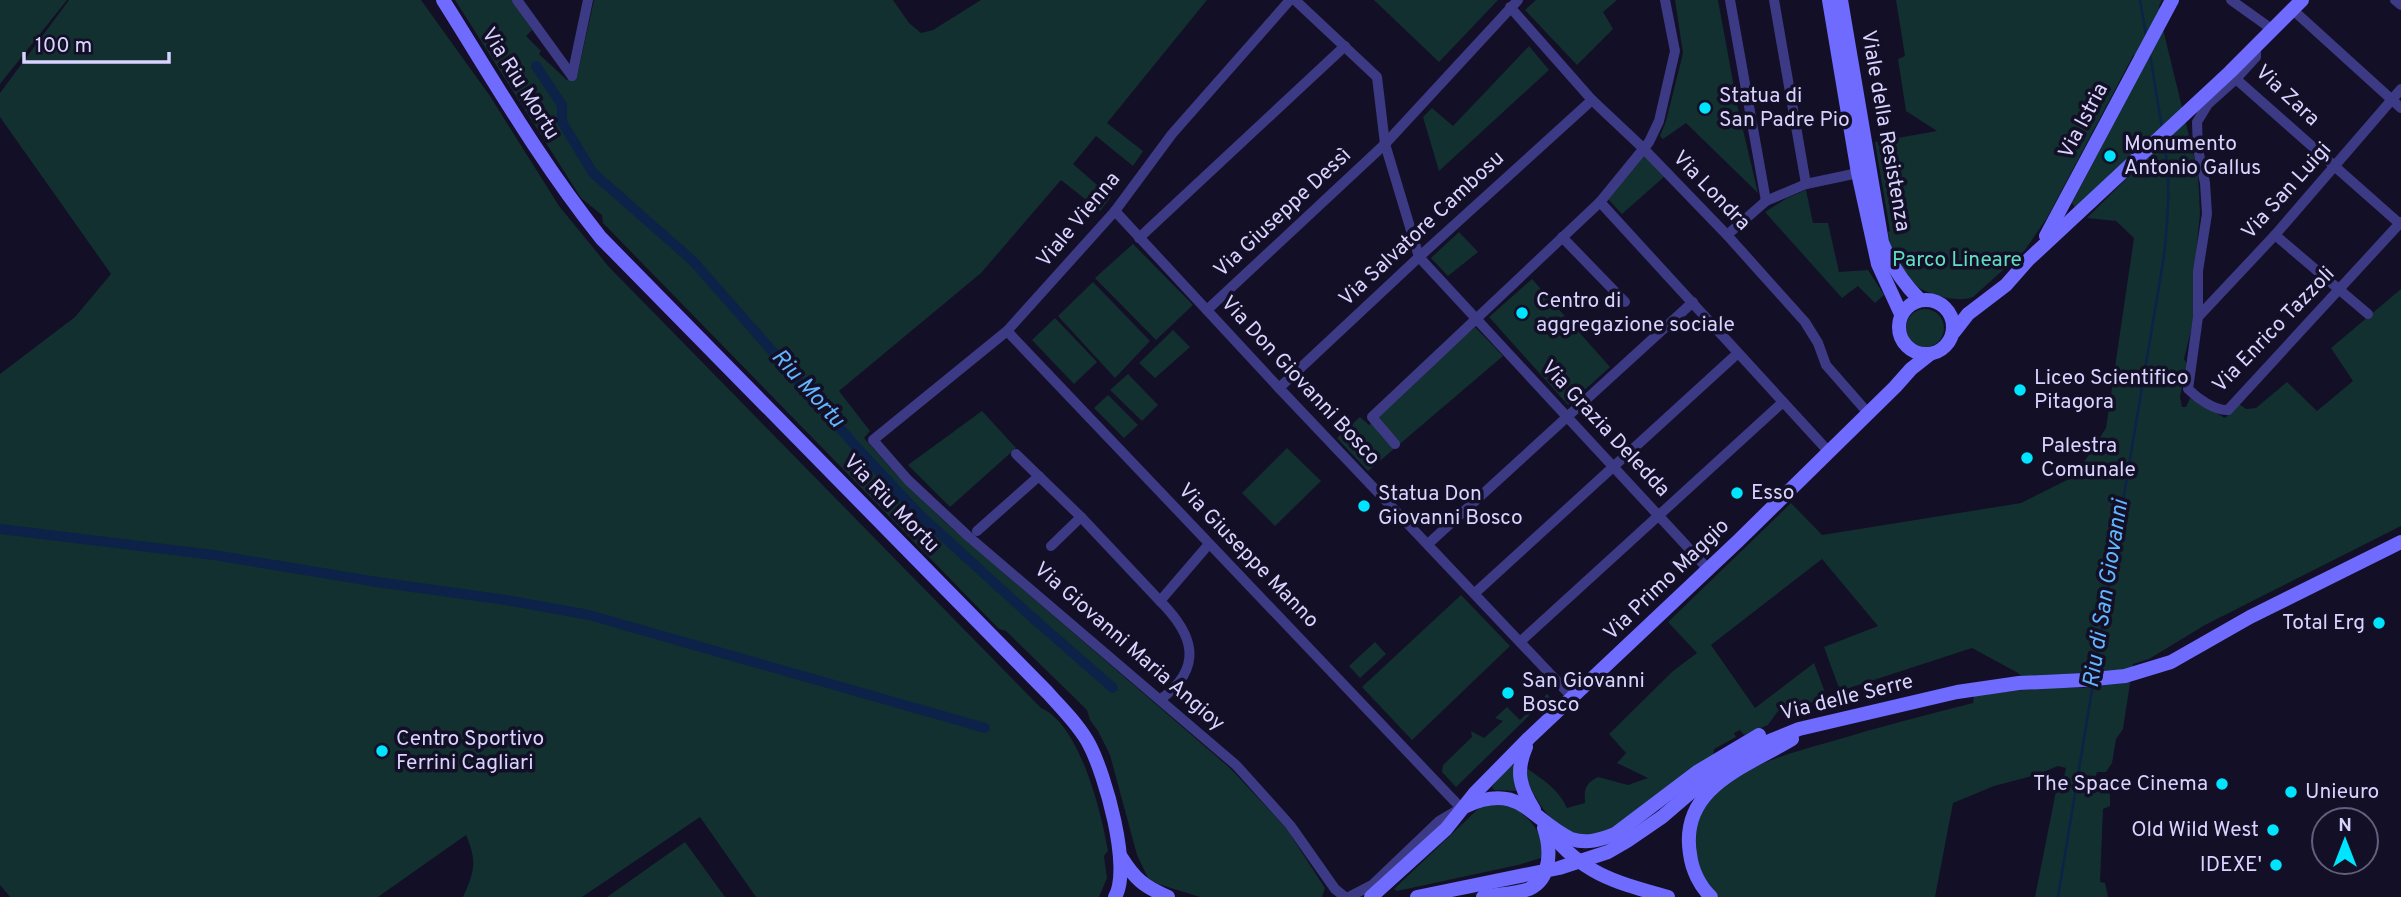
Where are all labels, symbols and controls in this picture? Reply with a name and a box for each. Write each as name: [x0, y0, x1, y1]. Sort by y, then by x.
scale bar: [24, 21, 170, 65]
street label: Via Riu Mortu: [475, 23, 565, 145]
street label: Viale della Resistenza: [1854, 28, 1916, 234]
text: 100 m: [35, 33, 92, 60]
street label: Via Zara: [2249, 59, 2325, 133]
street label: Via Istria: [2053, 79, 2115, 163]
place label: Statua di San Padre Pio: [1719, 83, 1850, 134]
marker: Statua di San Padre Pio: [1697, 100, 1713, 116]
place label: Monumento Antonio Gallus: [2124, 131, 2261, 182]
street label: Via San Luigi: [2236, 137, 2338, 245]
street label: Via Giuseppe Dessì: [1209, 142, 1357, 284]
street label: Via Salvatore Cambosu: [1334, 145, 1510, 313]
street label: Via Londra: [1666, 145, 1756, 237]
marker: Monumento Antonio Gallus: [2102, 148, 2118, 164]
street label: Viale Vienna: [1031, 167, 1127, 273]
park label: Parco Lineare: [1892, 247, 2022, 274]
street label: Via Enrico Tazzoli: [2207, 261, 2341, 399]
place label: Centro di aggregazione sociale: [1536, 288, 1735, 339]
street label: Via Don Giovanni Bosco: [1214, 291, 1386, 471]
marker: Centro di aggregazione sociale: [1514, 305, 1530, 321]
water label: Riu Mortu: [764, 343, 850, 435]
street label: Via Grazia Deledda: [1535, 355, 1675, 503]
place label: Liceo Scientifico Pitagora: [2034, 365, 2189, 416]
marker: Liceo Scientifico Pitagora: [2012, 382, 2028, 398]
place label: Palestra Comunale: [2041, 433, 2136, 484]
street label: Via Riu Mortu: [837, 449, 945, 559]
marker: Palestra Comunale: [2019, 450, 2035, 466]
street label: Via Giuseppe Manno: [1172, 478, 1324, 634]
place label: Esso: [1751, 480, 1794, 507]
place label: Statua Don Giovanni Bosco: [1378, 481, 1523, 532]
marker: Esso: [1729, 485, 1745, 501]
water label: Riu di San Giovanni: [2078, 496, 2136, 690]
marker: Statua Don Giovanni Bosco: [1356, 498, 1372, 514]
street label: Via Primo Maggio: [1598, 513, 1736, 647]
street label: Via Giovanni Maria Angioy: [1028, 557, 1230, 737]
place label: Total Erg: [2282, 610, 2365, 637]
marker: Total Erg: [2371, 615, 2387, 631]
place label: San Giovanni Bosco: [1522, 668, 1645, 719]
street label: Via delle Serre: [1778, 668, 1916, 728]
marker: San Giovanni Bosco: [1500, 685, 1516, 701]
place label: Centro Sportivo Ferrini Cagliari: [396, 726, 544, 777]
marker: Centro Sportivo Ferrini Cagliari: [374, 743, 390, 759]
place label: The Space Cinema: [2033, 771, 2208, 798]
marker: The Space Cinema: [2214, 776, 2230, 792]
place label: Unieuro: [2305, 779, 2379, 806]
marker: Unieuro: [2283, 784, 2299, 800]
north arrow: [2310, 806, 2380, 876]
text: N: [2338, 814, 2352, 838]
place label: Old Wild West: [2131, 817, 2259, 844]
marker: Old Wild West: [2265, 822, 2281, 838]
place label: IDEXE': [2200, 852, 2262, 879]
marker: IDEXE': [2268, 857, 2284, 873]

